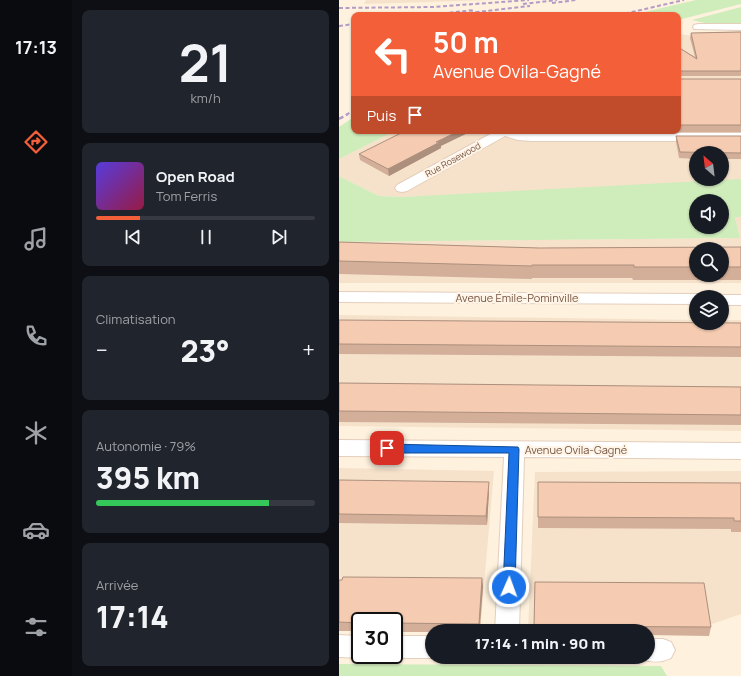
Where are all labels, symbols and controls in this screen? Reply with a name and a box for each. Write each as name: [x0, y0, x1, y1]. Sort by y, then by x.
text: 50 m: [433, 23, 499, 61]
text: 21: [179, 27, 232, 98]
icon: left: [367, 28, 419, 80]
text: 17:13: [15, 35, 57, 59]
text: Avenue Ovila-Gagné: [433, 59, 601, 83]
text: km/h: [190, 89, 221, 107]
icon: arrive: [404, 104, 426, 126]
text: Puis: [367, 105, 396, 126]
icon: directions: [22, 128, 50, 156]
street label: Rue Rosewood: [423, 139, 483, 180]
north arrow: [689, 146, 729, 186]
map controls: [689, 146, 729, 330]
text: Open Road: [156, 166, 235, 187]
text: Tom Ferris: [156, 187, 217, 205]
button: sound: [689, 194, 729, 234]
icon: music: [22, 225, 50, 253]
icon: previous: [122, 226, 144, 248]
icon: pause: [195, 226, 217, 248]
icon: next: [268, 226, 290, 248]
button: search: [689, 242, 729, 282]
street label: Avenue Émile-Pominville: [456, 290, 579, 305]
button: layers: [689, 290, 729, 330]
text: Climatisation: [96, 310, 176, 328]
icon: phone: [22, 322, 50, 350]
text: 23°: [180, 330, 230, 371]
text: −: [96, 335, 108, 365]
text: +: [302, 335, 315, 365]
icon: climate: [22, 419, 50, 447]
pin: [370, 431, 404, 465]
text: Autonomie · 79%: [96, 437, 196, 455]
icon: arrive: [376, 437, 398, 459]
street label: Avenue Ovila-Gagné: [525, 442, 628, 457]
text: 395 km: [96, 457, 200, 498]
icon: car: [22, 516, 50, 544]
position arrow: [488, 566, 530, 608]
text: Arrivée: [96, 576, 138, 594]
text: 17:14: [96, 596, 169, 637]
speed limit sign: 30: [351, 612, 403, 664]
icon: filters: [22, 613, 50, 641]
text: 17:14 · 1 min · 90 m: [475, 633, 605, 654]

